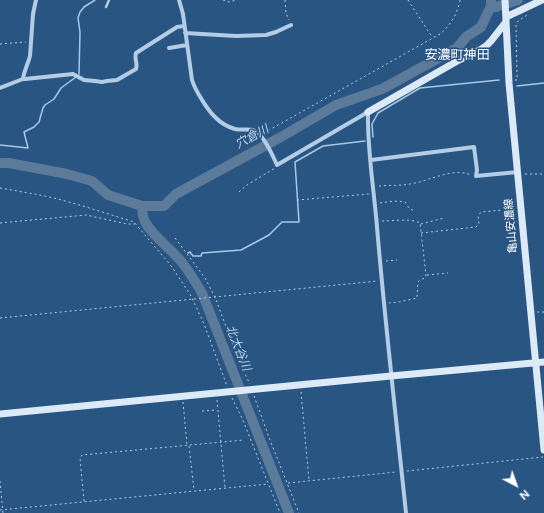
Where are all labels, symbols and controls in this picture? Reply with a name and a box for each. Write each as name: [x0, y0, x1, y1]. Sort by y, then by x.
district label: 安濃町神田: [425, 47, 489, 63]
water label: 穴倉川: [233, 122, 271, 152]
street label: 亀山安濃線: [502, 198, 520, 254]
water label: 北大谷川: [222, 323, 254, 373]
north arrow: [496, 465, 536, 505]
text: N: [517, 487, 532, 502]

